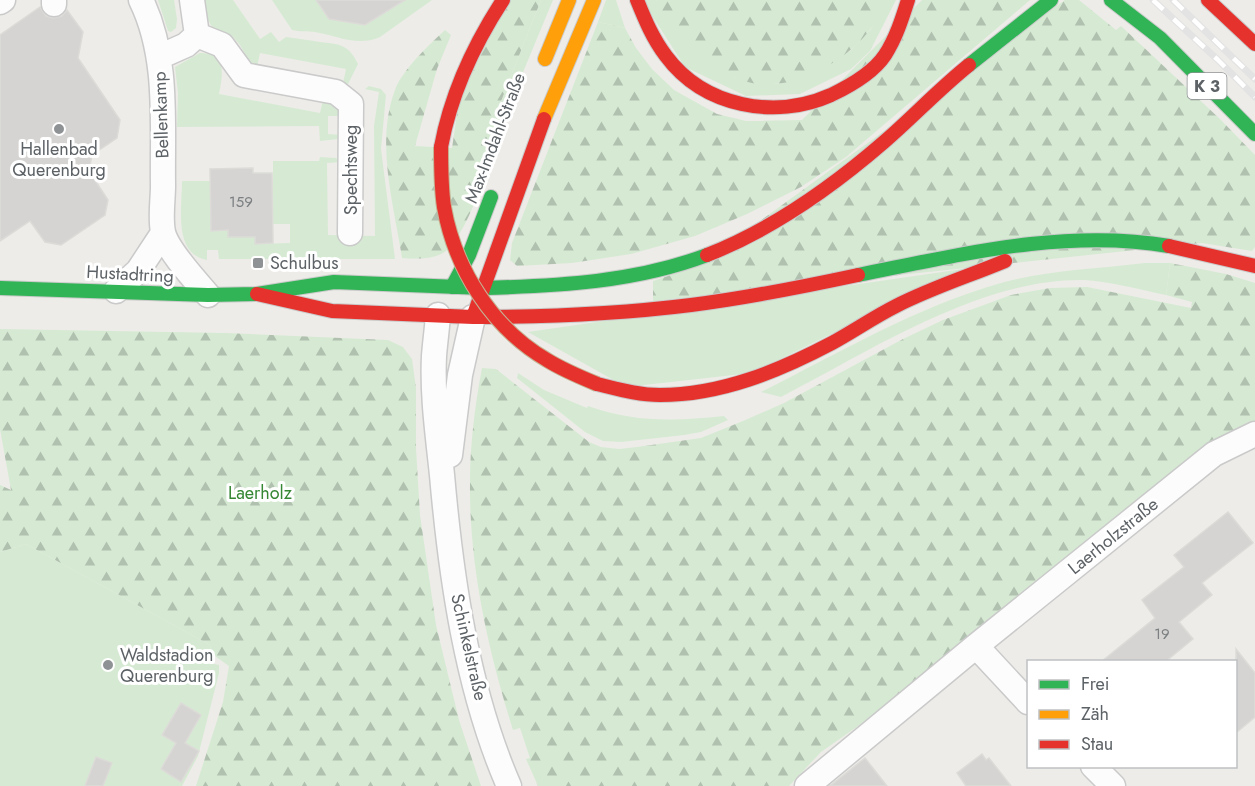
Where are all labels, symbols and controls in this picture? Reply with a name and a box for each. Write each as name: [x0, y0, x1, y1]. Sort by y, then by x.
street label: Max-Imdahl-Straße: [458, 69, 532, 207]
street label: Bellenkamp: [146, 71, 176, 159]
road number: K 3: [1188, 73, 1226, 99]
marker: Hallenbad Querenburg: [52, 122, 66, 136]
street label: Spechtsweg: [338, 125, 364, 215]
place label: Hallenbad Querenburg: [12, 136, 106, 183]
house number: 159: [229, 191, 253, 213]
place label: Schulbus: [270, 250, 338, 276]
marker: Schulbus: [251, 256, 265, 270]
street label: Hustadtring: [86, 259, 174, 289]
park label: Laerholz: [228, 480, 293, 506]
street label: Laerholzstraße: [1062, 491, 1164, 581]
street label: Schinkelstraße: [444, 591, 494, 703]
house number: 19: [1154, 623, 1170, 645]
place label: Waldstadion Querenburg: [120, 642, 214, 689]
marker: Waldstadion Querenburg: [101, 658, 115, 672]
legend: [1027, 660, 1237, 768]
text: Frei: [1081, 671, 1110, 697]
text: Zäh: [1081, 701, 1109, 727]
text: Stau: [1081, 731, 1113, 757]

